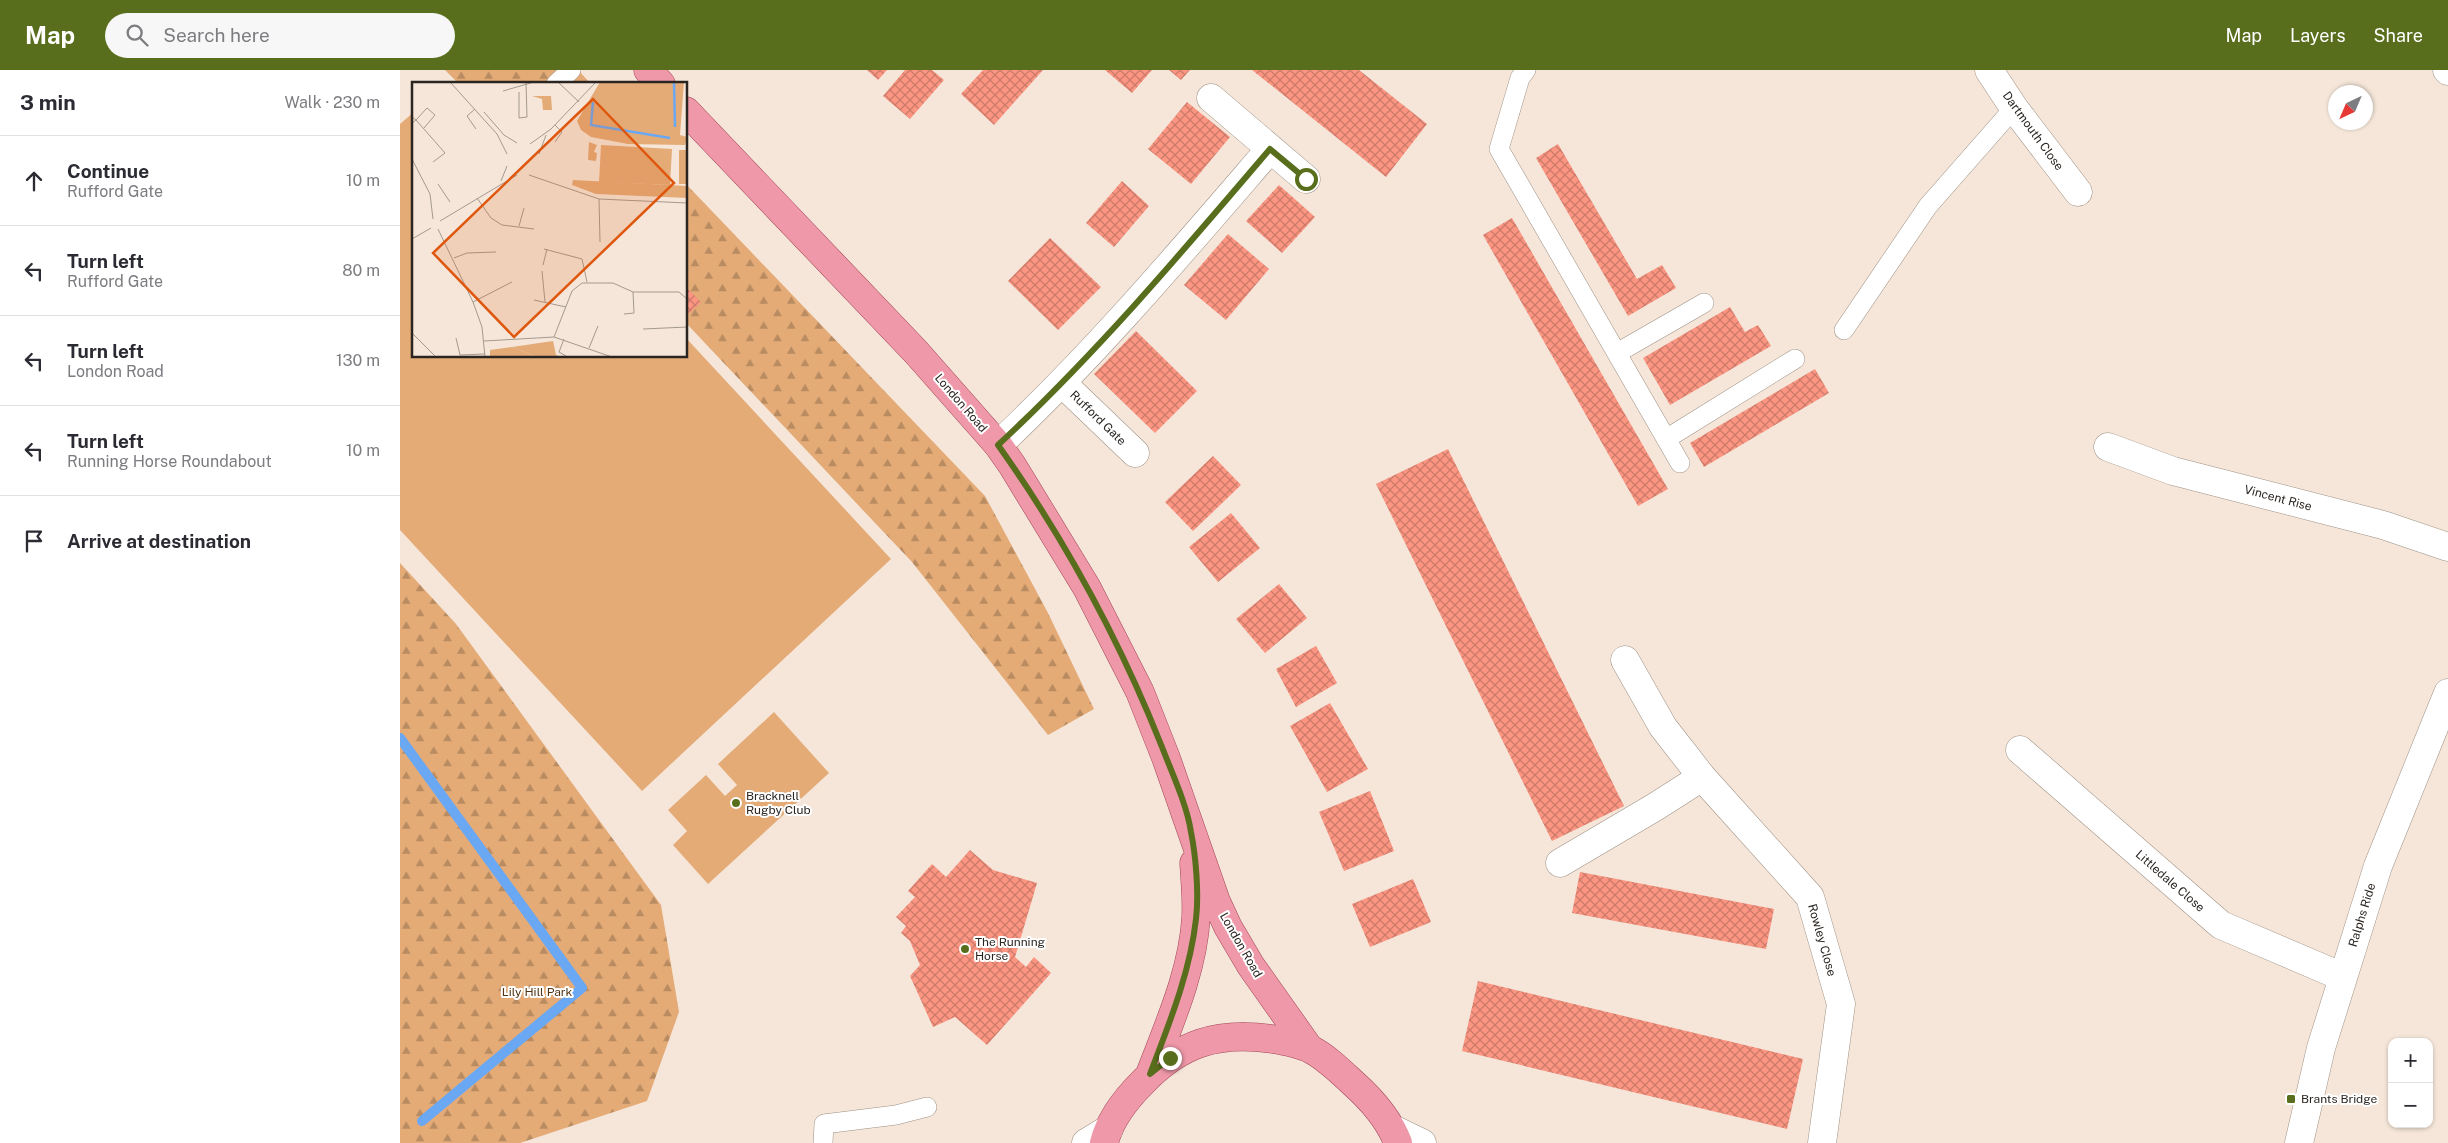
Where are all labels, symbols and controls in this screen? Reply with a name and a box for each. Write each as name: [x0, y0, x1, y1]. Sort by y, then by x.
search box: [105, 13, 455, 58]
text: Map: [25, 21, 75, 49]
icon: search: [123, 21, 151, 49]
text: Search here: [163, 24, 270, 46]
text: Map: [2226, 25, 2262, 46]
text: Layers: [2290, 25, 2346, 46]
text: Share: [2374, 25, 2423, 46]
inset map: [412, 82, 688, 358]
north arrow: [2328, 85, 2373, 130]
street label: Dartmouth Close: [2000, 89, 2066, 173]
text: 3 min: [20, 90, 76, 115]
text: Walk · 230 m: [284, 93, 380, 112]
text: Continue: [67, 160, 149, 182]
icon: ahead: [20, 167, 48, 195]
route start: [1295, 168, 1318, 191]
text: 10 m: [346, 171, 380, 190]
text: Rufford Gate: [67, 182, 163, 201]
text: Turn left: [67, 250, 144, 272]
icon: left: [20, 257, 48, 285]
text: 80 m: [342, 261, 380, 280]
text: Rufford Gate: [67, 272, 163, 291]
text: Turn left: [67, 340, 144, 362]
icon: left: [20, 347, 48, 375]
text: 130 m: [336, 351, 380, 370]
text: London Road: [67, 362, 164, 381]
street label: London Road: [932, 371, 990, 435]
street label: Rufford Gate: [1067, 388, 1129, 448]
text: Turn left: [67, 430, 144, 452]
icon: left: [20, 437, 48, 465]
text: 10 m: [346, 441, 380, 460]
text: Running Horse Roundabout: [67, 452, 272, 471]
street label: Vincent Rise: [2243, 482, 2314, 514]
icon: arrive: [20, 527, 48, 555]
text: Arrive at destination: [67, 530, 251, 552]
place label: Bracknell Rugby Club: [746, 789, 811, 817]
marker: Bracknell Rugby Club: [730, 797, 742, 809]
street label: Littledale Close: [2133, 847, 2207, 915]
street label: Ralphs Ride: [2346, 881, 2378, 949]
street label: Rowley Close: [1805, 902, 1839, 978]
street label: London Road: [1217, 910, 1265, 980]
place label: The Running Horse: [975, 935, 1045, 963]
marker: The Running Horse: [959, 943, 971, 955]
park label: Lily Hill Park: [502, 985, 573, 999]
map controls: [2388, 1038, 2433, 1128]
button: +: [2388, 1038, 2433, 1083]
route end: [1159, 1047, 1182, 1070]
button: −: [2388, 1083, 2433, 1128]
place label: Brants Bridge: [2301, 1092, 2378, 1106]
marker: Brants Bridge: [2285, 1093, 2297, 1105]

